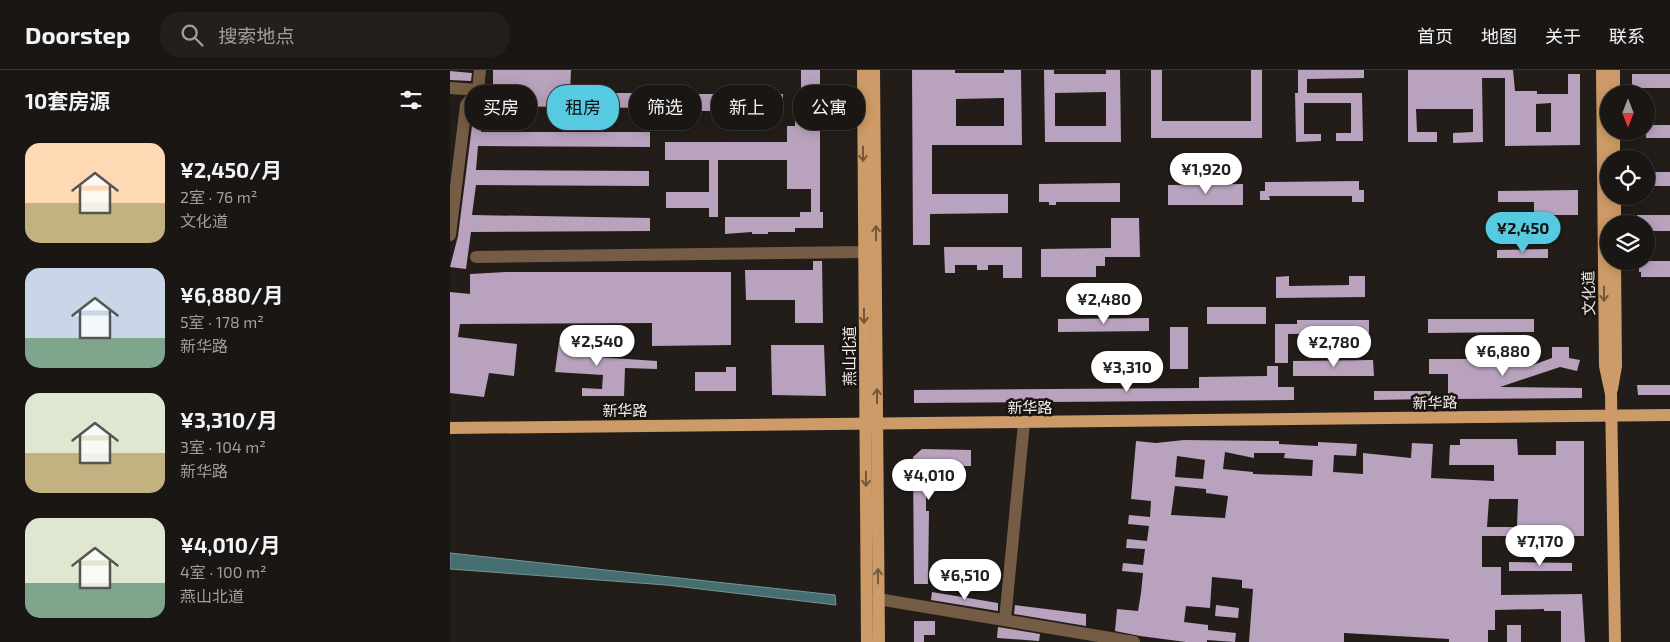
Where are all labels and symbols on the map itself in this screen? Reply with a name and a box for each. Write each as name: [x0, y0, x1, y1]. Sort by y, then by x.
north arrow: [1600, 85, 1655, 140]
one-way arrow: [858, 145, 868, 161]
pin: ¥1,920: [1165, 152, 1247, 195]
pin: ¥2,450: [1482, 212, 1564, 254]
one-way arrow: [871, 226, 881, 242]
street label: 文化道: [1579, 270, 1597, 316]
pin: ¥2,480: [1063, 282, 1145, 325]
one-way arrow: [1599, 285, 1609, 301]
one-way arrow: [860, 308, 869, 324]
pin: ¥2,540: [556, 324, 638, 367]
street label: 燕山北道: [840, 326, 858, 386]
pin: ¥2,780: [1293, 326, 1375, 368]
pin: ¥6,880: [1462, 334, 1544, 377]
pin: ¥3,310: [1086, 350, 1168, 393]
one-way arrow: [872, 388, 882, 404]
street label: 新华路: [1412, 393, 1458, 411]
street label: 新华路: [1007, 398, 1053, 416]
street label: 新华路: [602, 401, 648, 419]
pin: ¥4,010: [888, 458, 970, 501]
one-way arrow: [861, 470, 871, 486]
pin: ¥7,170: [1499, 524, 1581, 567]
pin: ¥6,510: [924, 558, 1006, 601]
one-way arrow: [873, 568, 883, 584]

